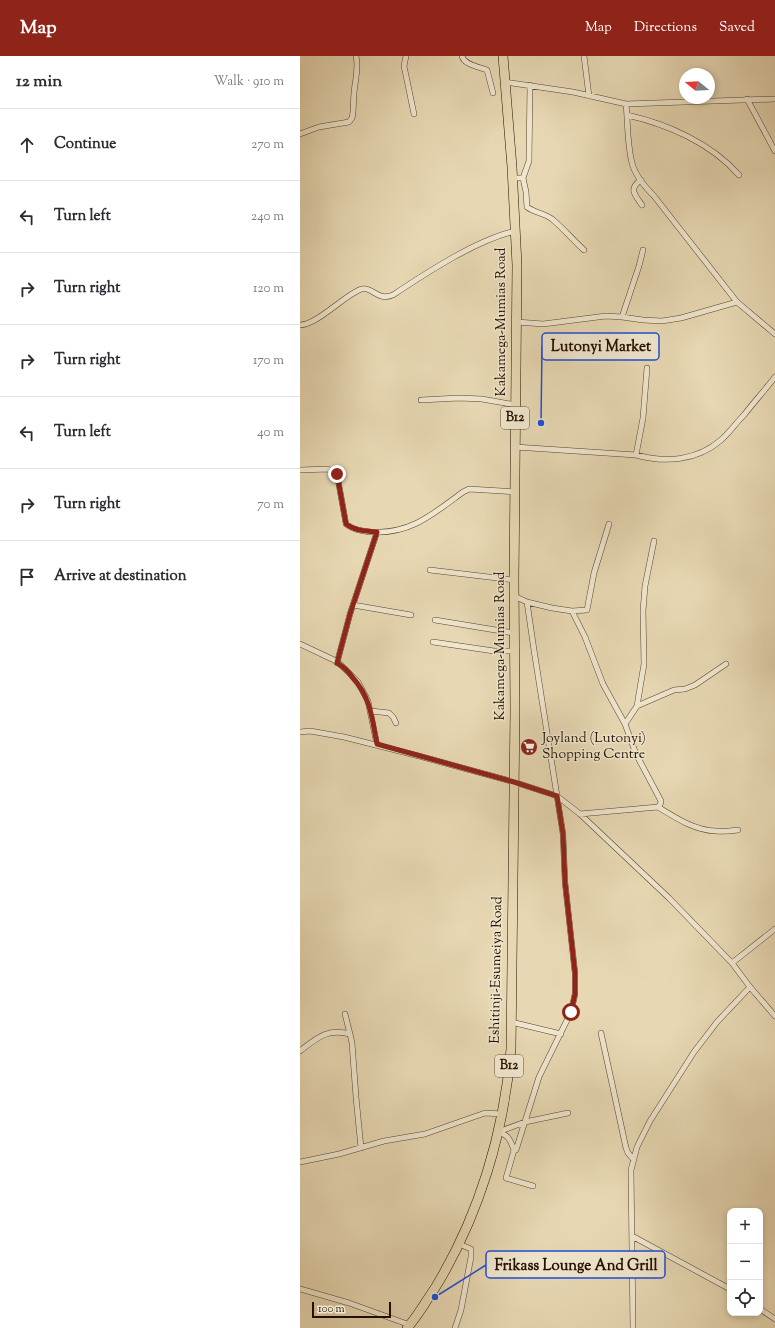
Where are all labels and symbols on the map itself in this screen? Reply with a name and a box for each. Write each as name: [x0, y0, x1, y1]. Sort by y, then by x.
north arrow: [679, 68, 715, 104]
street label: Kakamega-Mumias Road: [492, 247, 512, 396]
callout: Lutonyi Market: [542, 333, 659, 360]
text: Lutonyi Market: [551, 337, 652, 358]
road number: B12: [501, 407, 529, 429]
route end: [328, 465, 346, 483]
street label: Kakamega-Mumias Road: [491, 571, 511, 720]
place label: Joyland (Lutonyi) Shopping Centre: [541, 729, 646, 765]
supermarket icon: Joyland (Lutonyi) Shopping Centre: [519, 737, 539, 757]
street label: Eshitinji-Esumeiya Road: [486, 896, 508, 1044]
route start: [562, 1003, 580, 1021]
road number: B12: [495, 1055, 523, 1077]
callout: Frikass Lounge And Grill: [486, 1251, 665, 1278]
text: Frikass Lounge And Grill: [494, 1256, 658, 1277]
scale bar: [312, 1300, 391, 1319]

